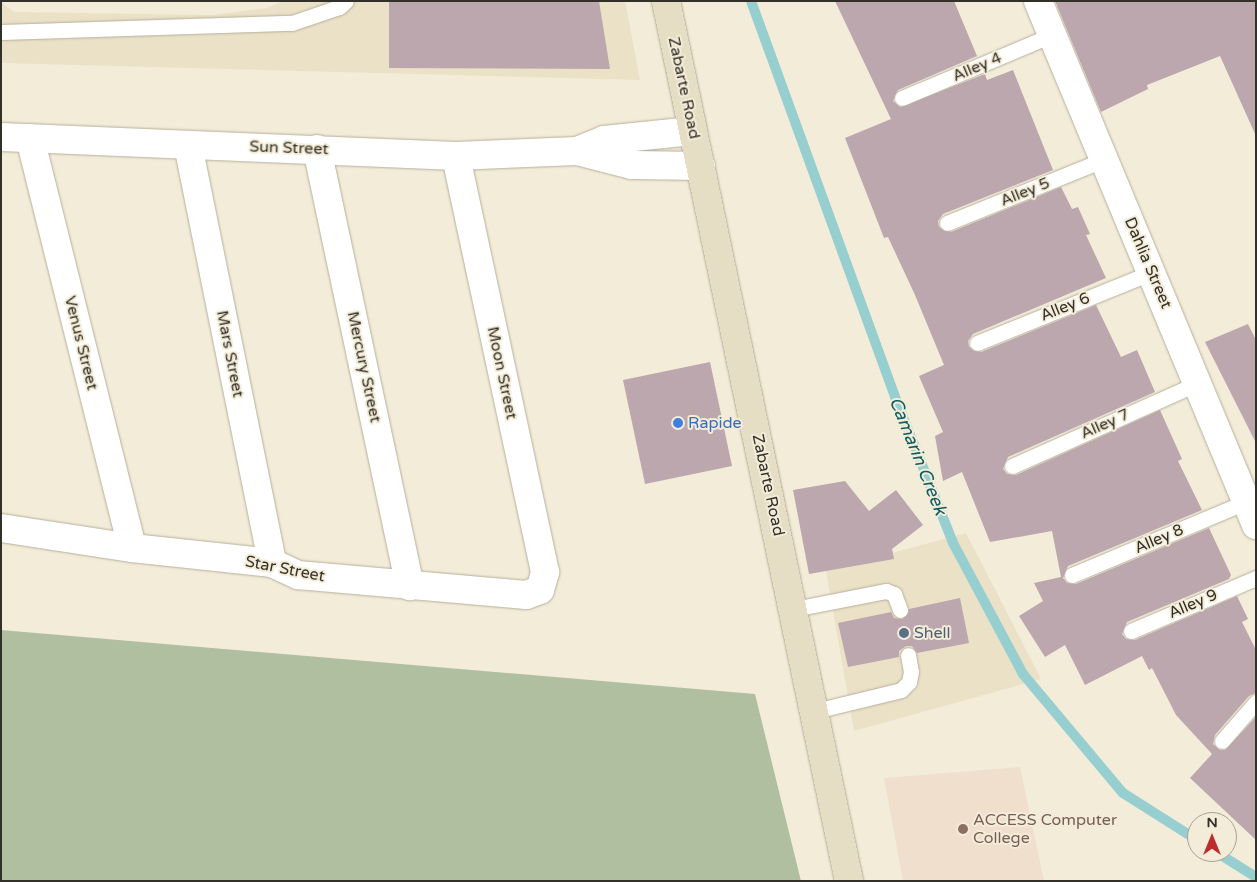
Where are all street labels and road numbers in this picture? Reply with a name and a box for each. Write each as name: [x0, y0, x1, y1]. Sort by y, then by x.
street label: Zabarte Road: [664, 35, 704, 141]
street label: Alley 4: [950, 48, 1004, 86]
street label: Sun Street: [249, 137, 329, 159]
street label: Alley 5: [997, 173, 1053, 211]
street label: Dahlia Street: [1120, 214, 1176, 312]
street label: Alley 6: [1037, 288, 1093, 326]
street label: Venus Street: [60, 294, 102, 392]
street label: Mars Street: [212, 309, 248, 399]
street label: Mercury Street: [343, 310, 385, 424]
street label: Moon Street: [483, 325, 521, 421]
street label: Alley 7: [1078, 405, 1132, 443]
street label: Zabarte Road: [748, 432, 788, 538]
street label: Alley 8: [1132, 520, 1186, 558]
street label: Star Street: [244, 552, 326, 586]
street label: Alley 9: [1166, 585, 1220, 623]

